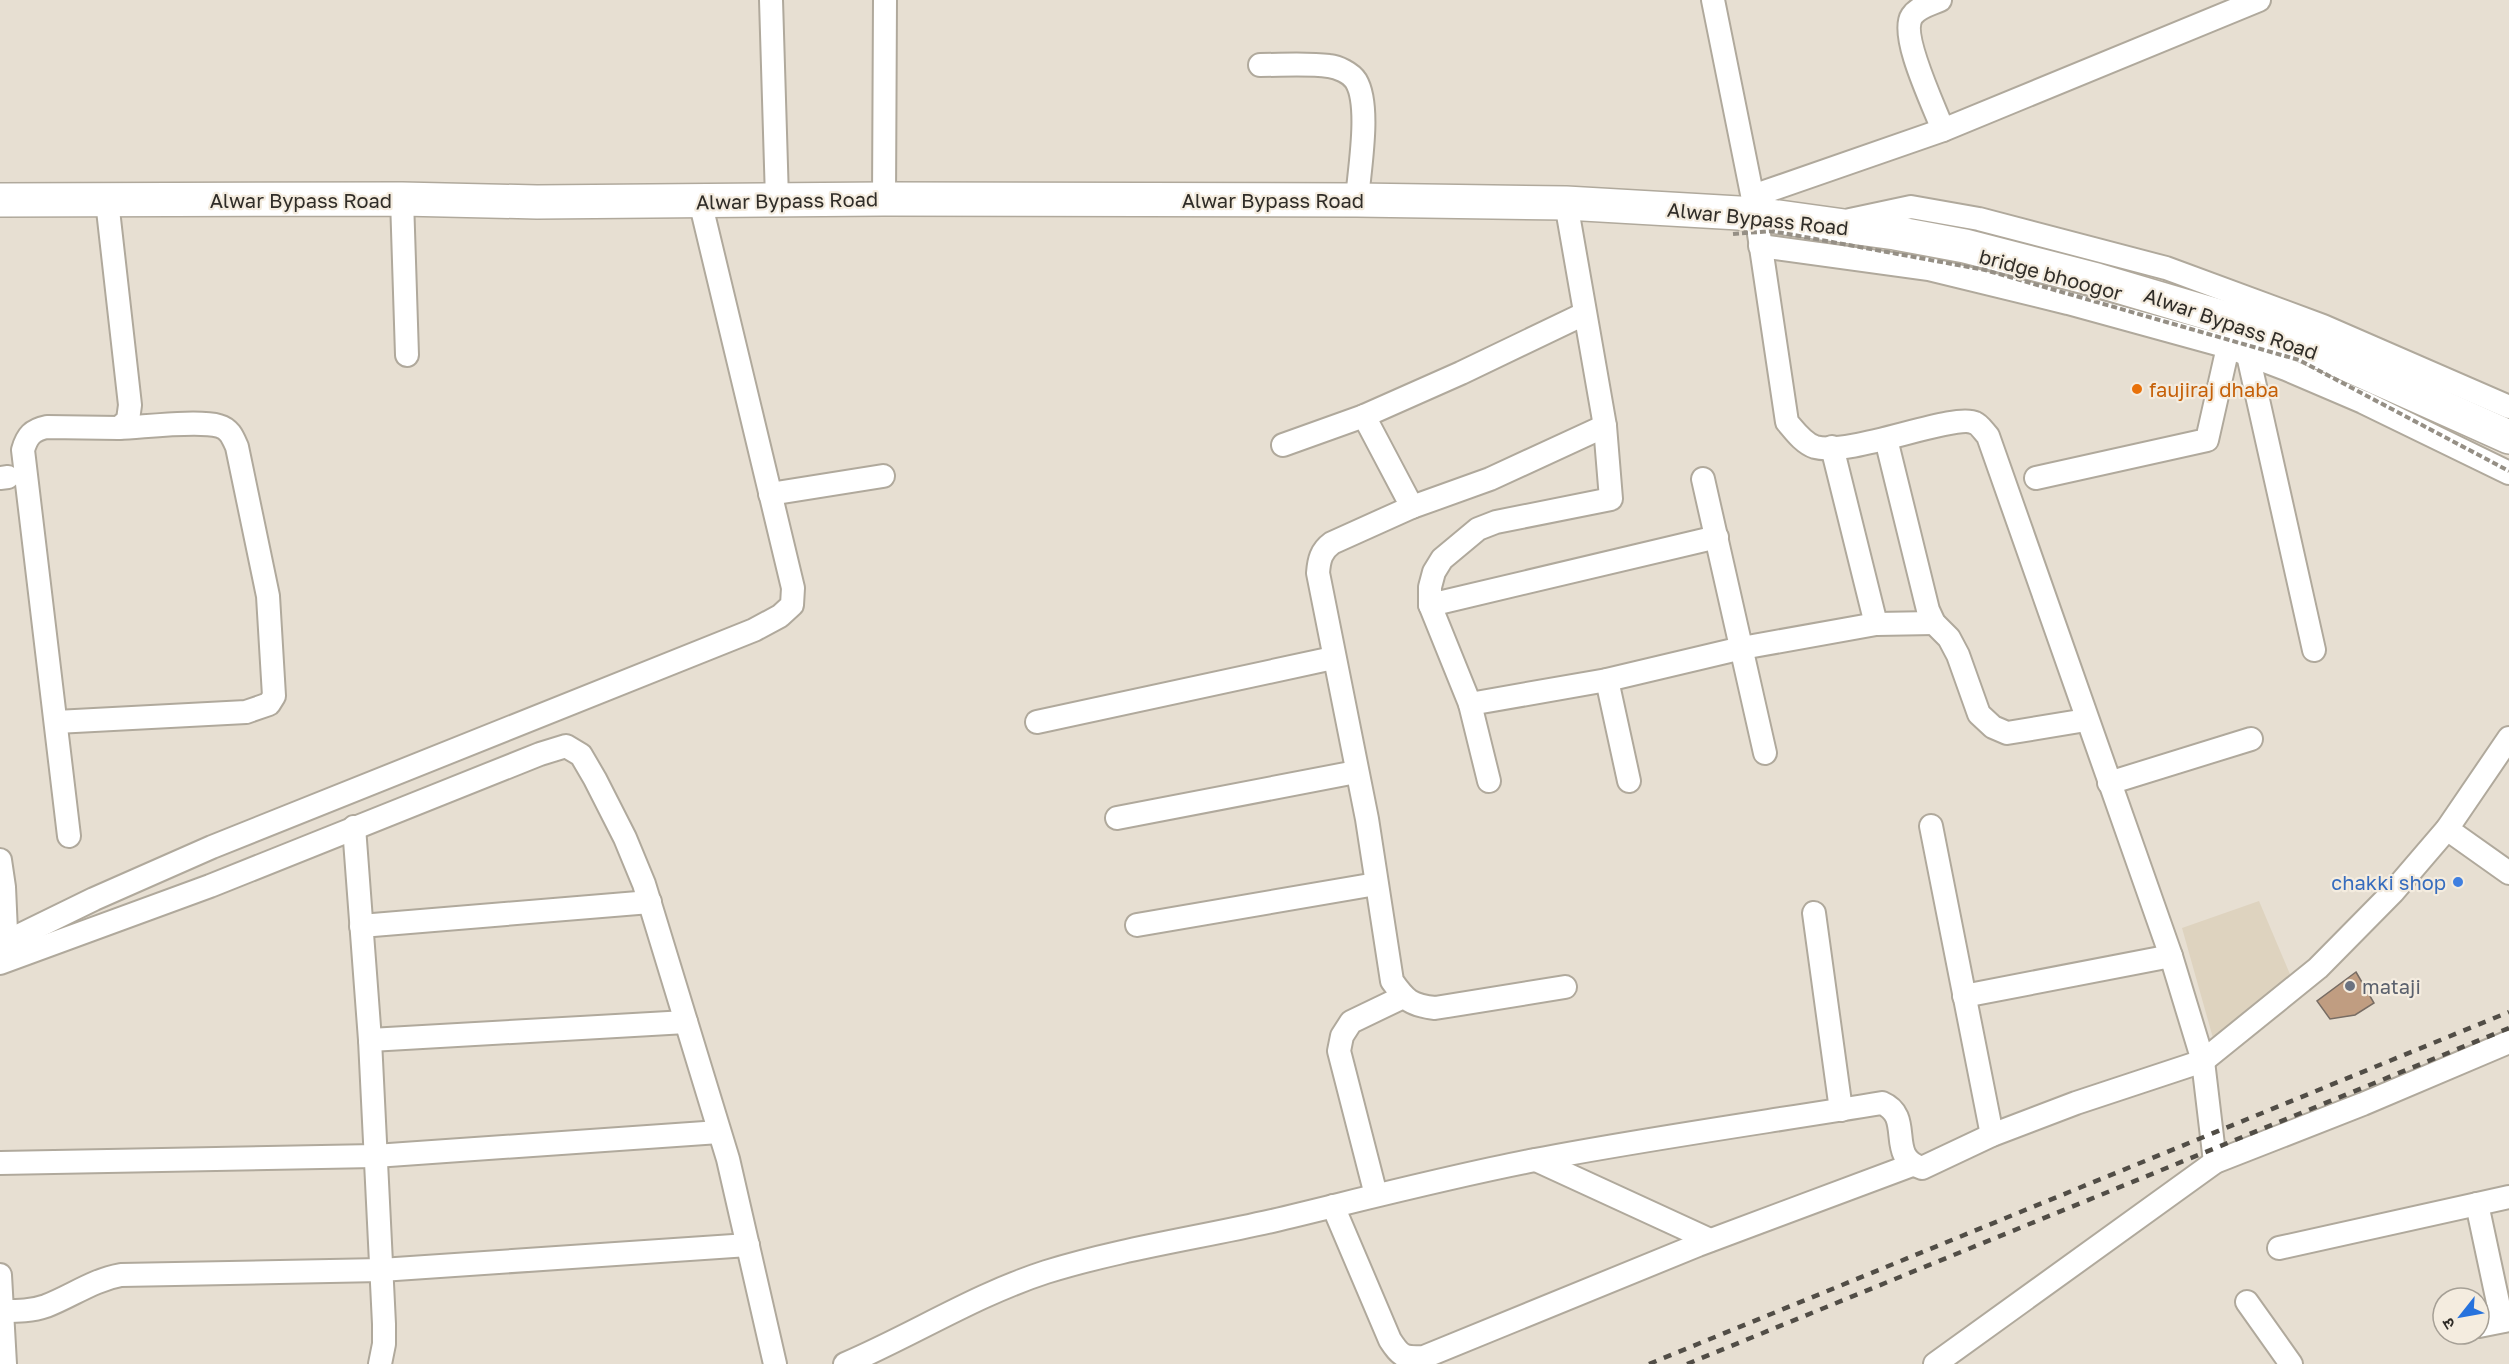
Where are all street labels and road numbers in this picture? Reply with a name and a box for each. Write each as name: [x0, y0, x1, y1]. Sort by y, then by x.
street label: Alwar Bypass Road: [696, 186, 878, 214]
street label: Alwar Bypass Road: [210, 188, 392, 212]
street label: Alwar Bypass Road: [1182, 188, 1364, 212]
street label: Alwar Bypass Road: [1666, 197, 1850, 239]
street label: bridge bhoogor: [1977, 243, 2125, 305]
street label: Alwar Bypass Road: [2141, 282, 2321, 364]

